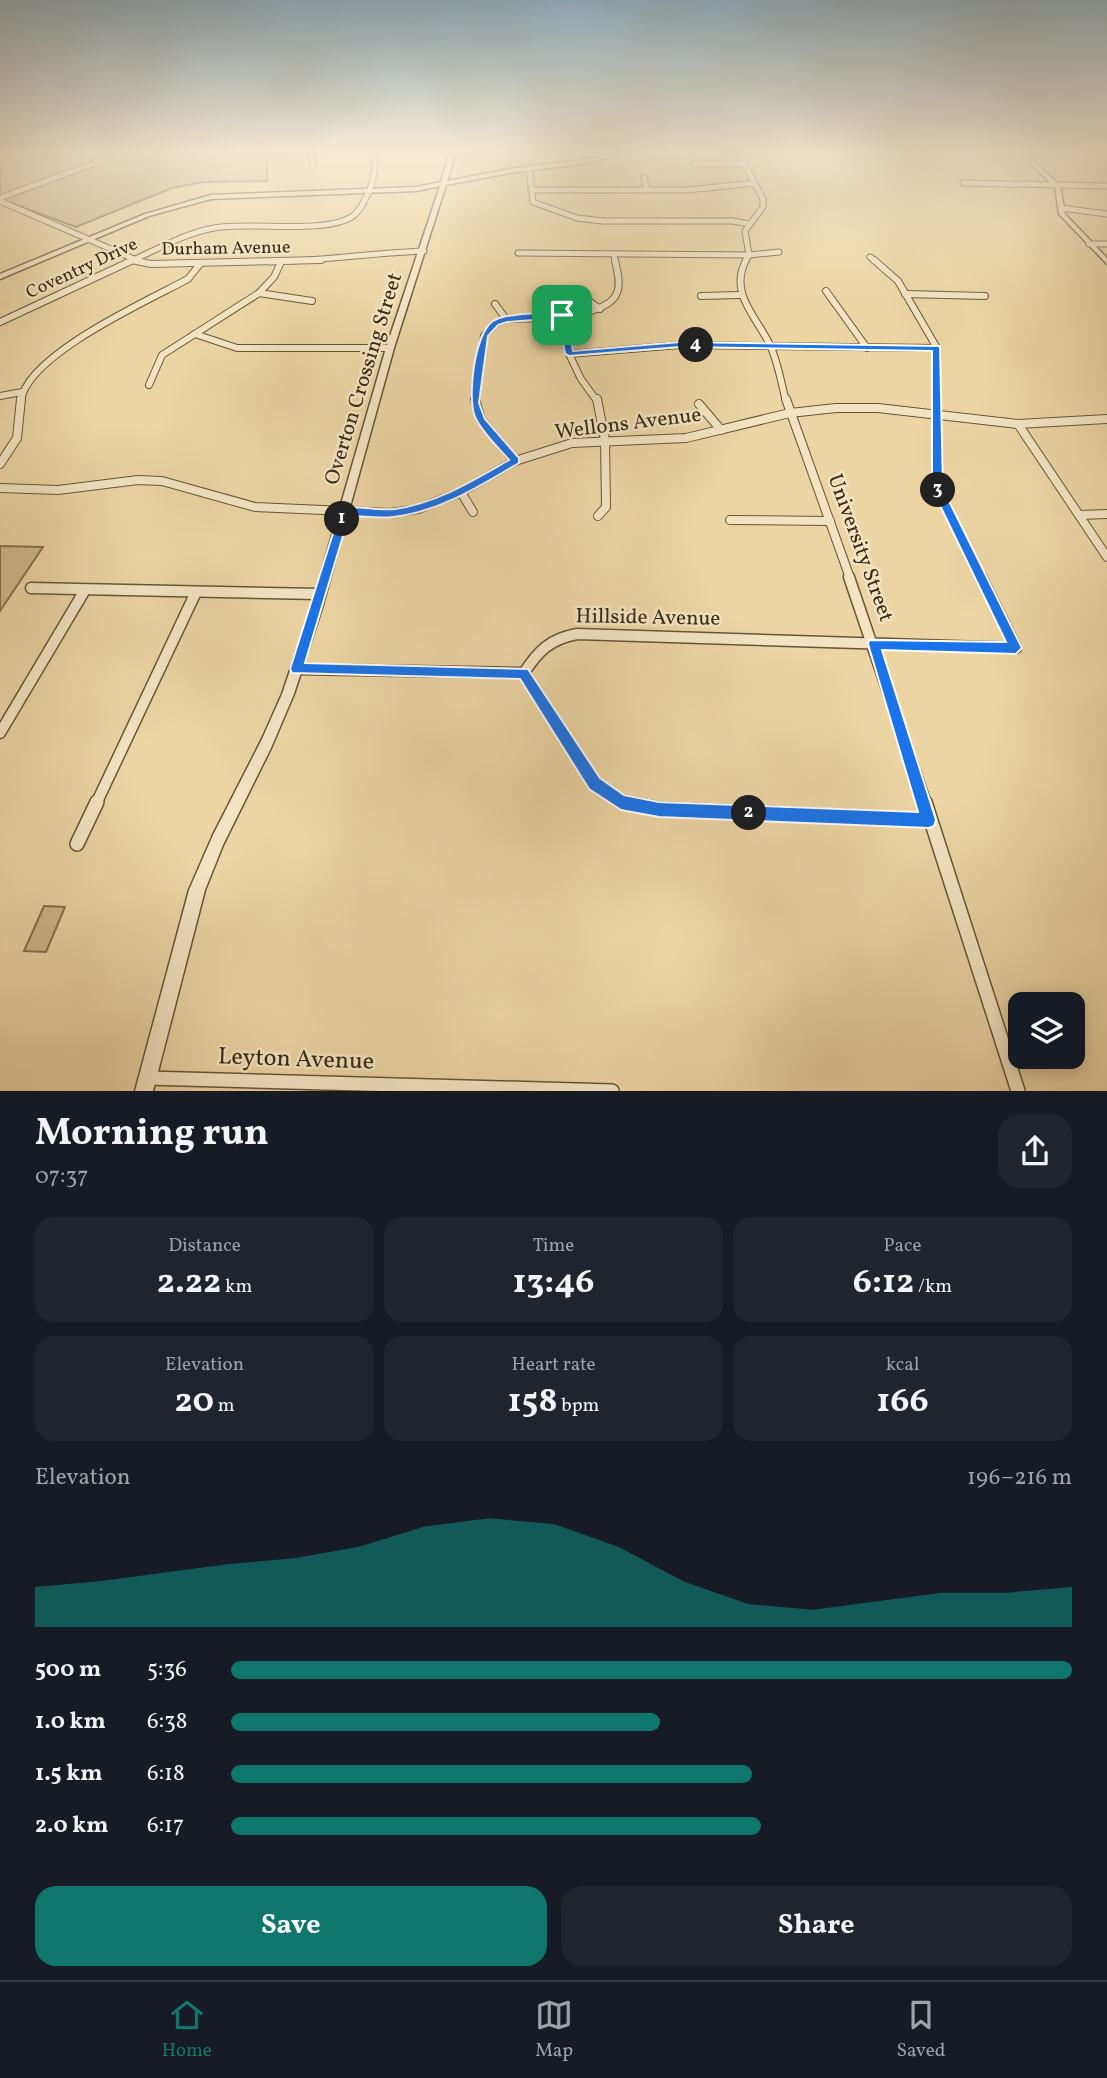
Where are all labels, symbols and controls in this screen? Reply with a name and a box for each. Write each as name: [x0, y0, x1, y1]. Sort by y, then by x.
street label: Coventry Drive: [22, 232, 142, 306]
street label: Durham Avenue: [161, 235, 291, 263]
street label: Overton Crossing Street: [318, 269, 410, 489]
pin: [532, 285, 592, 345]
icon: arrive: [543, 296, 581, 334]
pin: 4: [678, 328, 714, 362]
text: 4: [690, 331, 701, 357]
street label: Wellons Avenue: [553, 401, 703, 447]
street label: University Street: [820, 470, 900, 626]
pin: 3: [920, 472, 956, 508]
text: 3: [933, 476, 942, 502]
pin: 1: [324, 502, 360, 536]
text: 1: [338, 505, 345, 531]
street label: Hillside Avenue: [575, 602, 721, 634]
pin: 2: [732, 796, 766, 830]
text: 2: [744, 799, 753, 825]
map controls: [1008, 992, 1085, 1069]
button: layers: [1008, 992, 1085, 1069]
street label: Leyton Avenue: [217, 1040, 375, 1080]
text: Morning run: [35, 1108, 269, 1161]
button: share: [998, 1114, 1072, 1188]
text: 07:37: [35, 1161, 88, 1193]
text: Distance: [168, 1233, 241, 1259]
text: Time: [533, 1233, 574, 1259]
text: Pace: [883, 1233, 922, 1259]
text: 2.22: [157, 1259, 221, 1307]
text: 13:46: [512, 1259, 595, 1307]
text: 6:12: [853, 1259, 914, 1307]
text: km: [221, 1274, 252, 1300]
text: /km: [914, 1274, 952, 1300]
text: Elevation: [165, 1352, 244, 1378]
text: Heart rate: [512, 1352, 595, 1378]
text: kcal: [886, 1352, 919, 1378]
text: 20: [174, 1378, 214, 1426]
text: 158: [508, 1378, 558, 1426]
text: 166: [876, 1378, 929, 1426]
text: m: [214, 1393, 235, 1419]
text: bpm: [558, 1393, 599, 1419]
text: Elevation: [35, 1462, 131, 1494]
text: 196–216 m: [967, 1462, 1072, 1494]
text: 500 m: [35, 1654, 101, 1686]
text: 5:36: [147, 1654, 187, 1686]
text: 1.0 km: [35, 1706, 106, 1738]
text: 6:38: [147, 1706, 188, 1738]
text: 1.5 km: [35, 1758, 102, 1790]
text: 6:18: [147, 1758, 185, 1790]
text: 2.0 km: [35, 1810, 108, 1842]
text: 6:17: [147, 1810, 184, 1842]
button: Save: [35, 1886, 547, 1966]
button: Share: [561, 1886, 1072, 1966]
tab: Home: [162, 1996, 212, 2064]
tab: Map: [535, 1996, 573, 2064]
tab: Saved: [896, 1996, 945, 2064]

